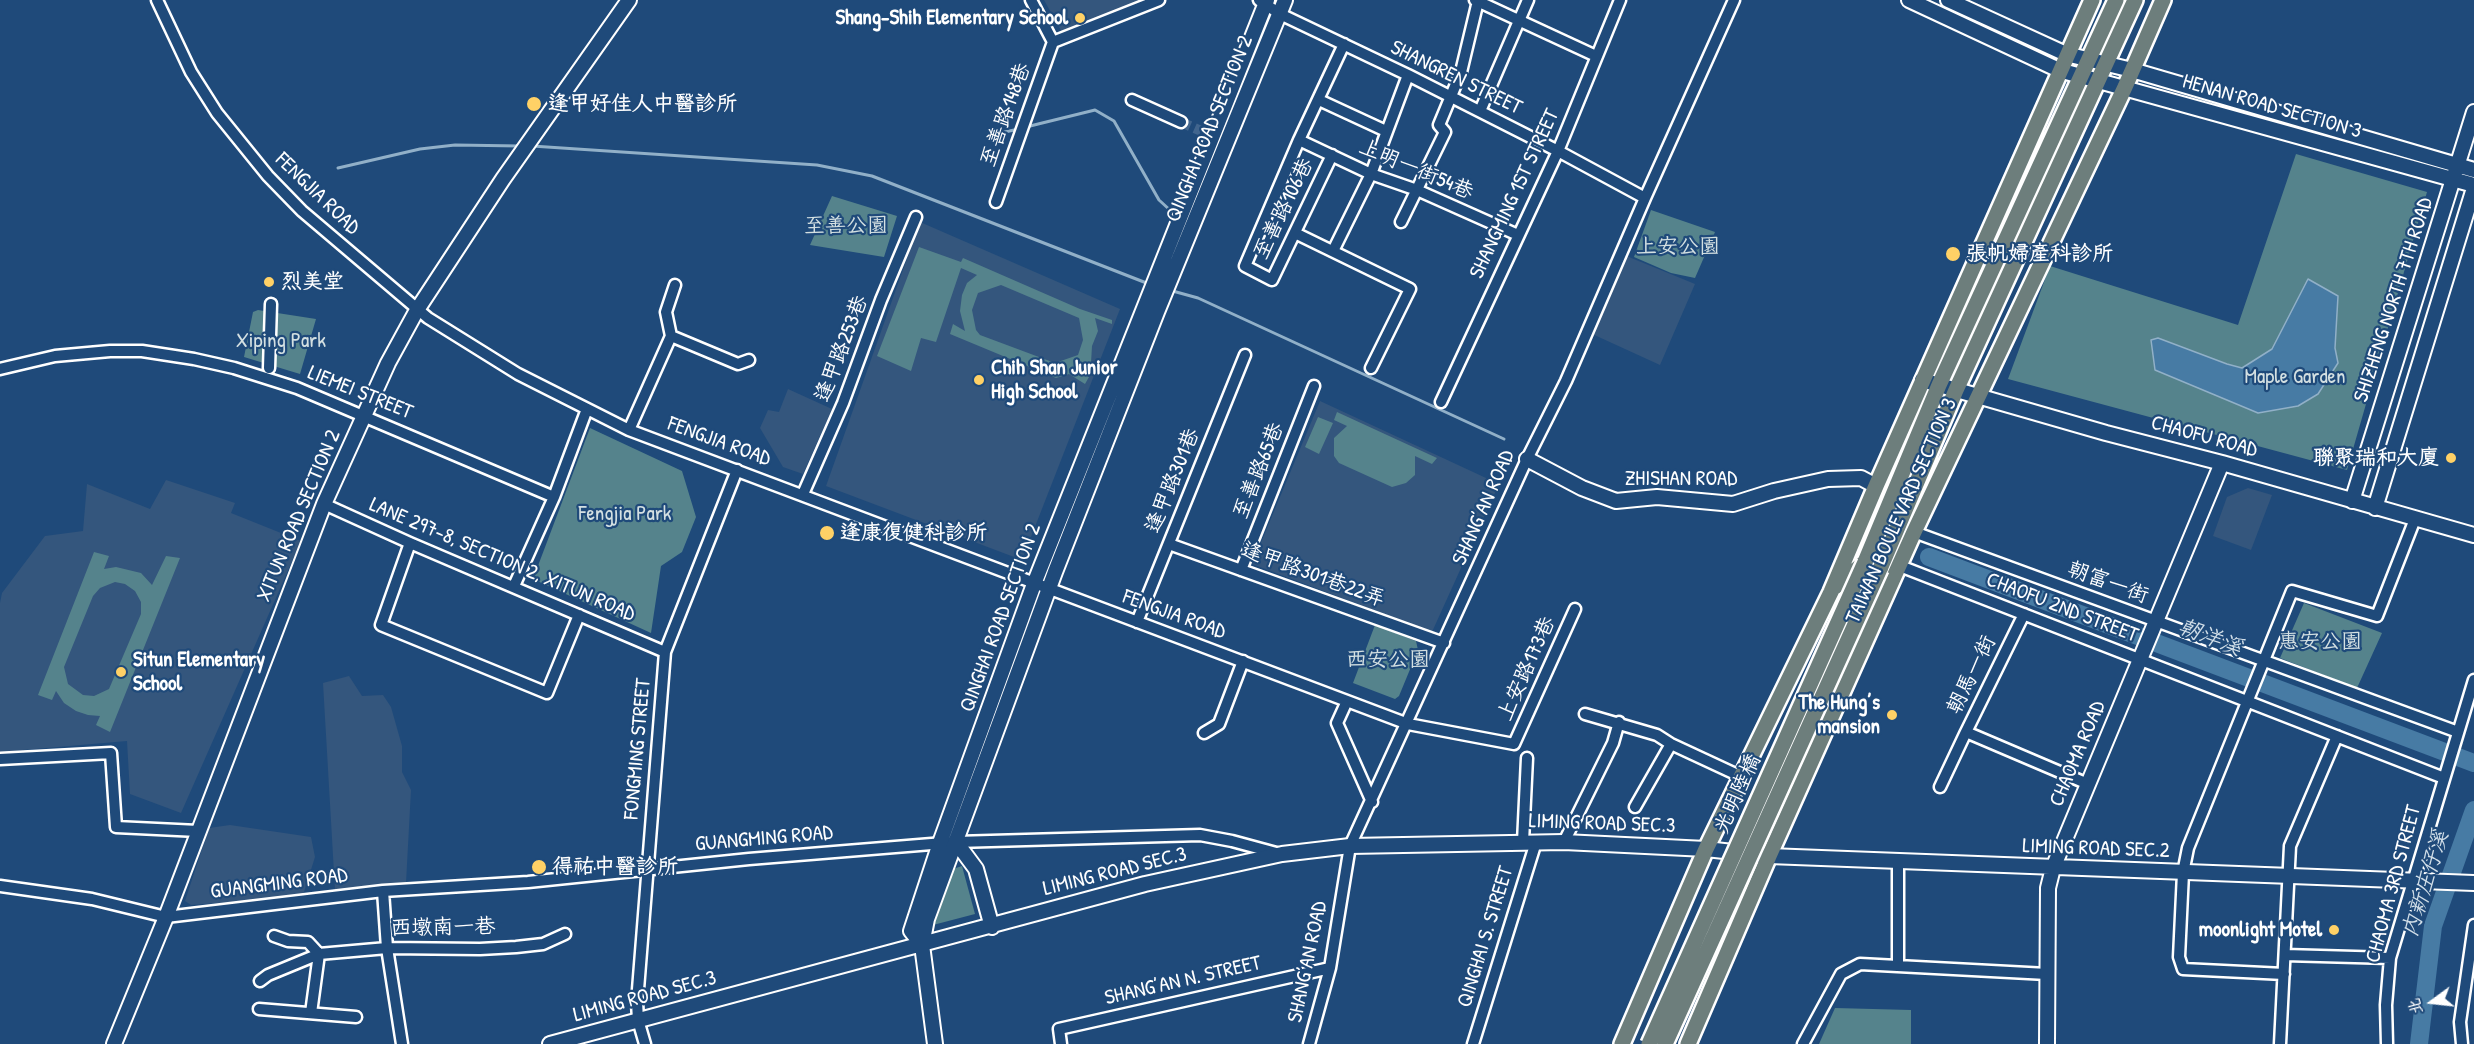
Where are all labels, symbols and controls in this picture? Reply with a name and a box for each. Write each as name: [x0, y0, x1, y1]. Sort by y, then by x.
place label: Shang-Shih Elementary School: [835, 5, 1068, 31]
marker: Shang-Shih Elementary School: [1073, 11, 1087, 25]
street label: QINGHAI ROAD SECTION 2: [1161, 32, 1259, 226]
street label: SHANGREN STREET: [1386, 35, 1526, 121]
street label: 至善路148巷: [976, 60, 1036, 170]
street label: HENAN ROAD SECTION 3: [2180, 69, 2364, 145]
place label: 逢甲好佳人中醫診所: [548, 91, 737, 117]
marker: 逢甲好佳人中醫診所: [525, 95, 543, 113]
street label: SHANGMING 1ST STREET: [1465, 105, 1565, 283]
street label: 上明一街54巷: [1355, 135, 1477, 205]
street label: FENGJIA ROAD: [270, 148, 364, 240]
street label: 至善路106巷: [1249, 154, 1319, 264]
street label: SHIZHENG NORTH 7TH ROAD: [2349, 195, 2439, 405]
park label: 至善公園: [804, 213, 888, 239]
park label: 上安公園: [1636, 234, 1720, 260]
place label: 張帆婦產科診所: [1966, 241, 2113, 267]
marker: 張帆婦產科診所: [1944, 245, 1962, 263]
place label: 烈美堂: [281, 269, 344, 295]
marker: 烈美堂: [262, 275, 276, 289]
street label: 逢甲路253巷: [810, 292, 874, 406]
park label: Xiping Park: [236, 328, 326, 354]
place label: Chih Shan Junior High School: [991, 355, 1118, 405]
street label: LIEMEI STREET: [304, 361, 416, 425]
park label: Maple Garden: [2245, 364, 2345, 390]
marker: Chih Shan Junior High School: [972, 373, 986, 387]
street label: TAIWAN BOULEVARD SECTION 3: [1841, 394, 1963, 628]
street label: CHAOFU ROAD: [2148, 411, 2260, 463]
street label: FENGJIA ROAD: [664, 412, 774, 472]
street label: 至善路65巷: [1228, 419, 1290, 523]
street label: 逢甲路301巷: [1141, 425, 1205, 537]
street label: XITUN ROAD SECTION 2: [251, 426, 347, 606]
place label: 聯聚瑞和大廈: [2313, 445, 2439, 471]
street label: SHANG’AN ROAD: [1447, 447, 1521, 569]
marker: 聯聚瑞和大廈: [2444, 451, 2458, 465]
street label: ZHISHAN ROAD: [1625, 466, 1737, 492]
street label: LANE 297-8, SECTION 2, XITUN ROAD: [365, 493, 639, 627]
park label: Fengjia Park: [579, 501, 671, 527]
place label: 逢康復健科診所: [840, 520, 987, 546]
street label: QINGHAI ROAD SECTION 2: [955, 520, 1047, 716]
marker: 逢康復健科診所: [818, 524, 836, 542]
street label: 逢甲路301巷22弄: [1238, 537, 1388, 613]
street label: 朝富一街: [2064, 557, 2152, 609]
street label: CHAOFU 2ND STREET: [1982, 567, 2142, 649]
street label: FENGJIA ROAD: [1119, 585, 1229, 645]
street label: 上安路173巷: [1493, 613, 1561, 725]
water label: 朝洋溪: [2174, 614, 2246, 662]
park label: 惠安公園: [2278, 629, 2362, 655]
street label: 朝馬一街: [1942, 632, 2002, 718]
place label: Situn Elementary School: [133, 647, 265, 697]
park label: 西安公園: [1346, 647, 1430, 673]
marker: Situn Elementary School: [114, 665, 128, 679]
street label: FONGMING STREET: [619, 677, 657, 821]
place label: The Hung’s mansion: [1798, 690, 1880, 740]
street label: CHAOMA ROAD: [2044, 697, 2112, 811]
marker: The Hung’s mansion: [1885, 708, 1899, 722]
street label: 光明陸橋: [1709, 751, 1767, 837]
street label: CHAOMA 3RD STREET: [2361, 803, 2427, 965]
street label: LIMING ROAD SEC.3: [1528, 809, 1676, 839]
street label: GUANGMING ROAD: [694, 820, 834, 858]
water label: 內新庄仔溪: [2397, 828, 2455, 940]
street label: LIMING ROAD SEC.2: [2022, 834, 2170, 864]
street label: LIMING ROAD SEC.3: [1041, 842, 1189, 902]
place label: 得祐中醫診所: [552, 854, 678, 880]
marker: 得祐中醫診所: [530, 858, 548, 876]
street label: GUANGMING ROAD: [209, 863, 349, 905]
street label: QINGHAI S. STREET: [1453, 863, 1519, 1011]
street label: SHANG’AN ROAD: [1283, 899, 1333, 1025]
street label: 西墩南一巷: [390, 914, 496, 942]
place label: moonlight Motel: [2199, 917, 2322, 943]
marker: moonlight Motel: [2327, 923, 2341, 937]
street label: SHANG’AN N. STREET: [1102, 951, 1264, 1011]
street label: LIMING ROAD SEC.3: [571, 966, 719, 1028]
north arrow: [2402, 972, 2462, 1032]
text: 北: [2402, 996, 2427, 1017]

